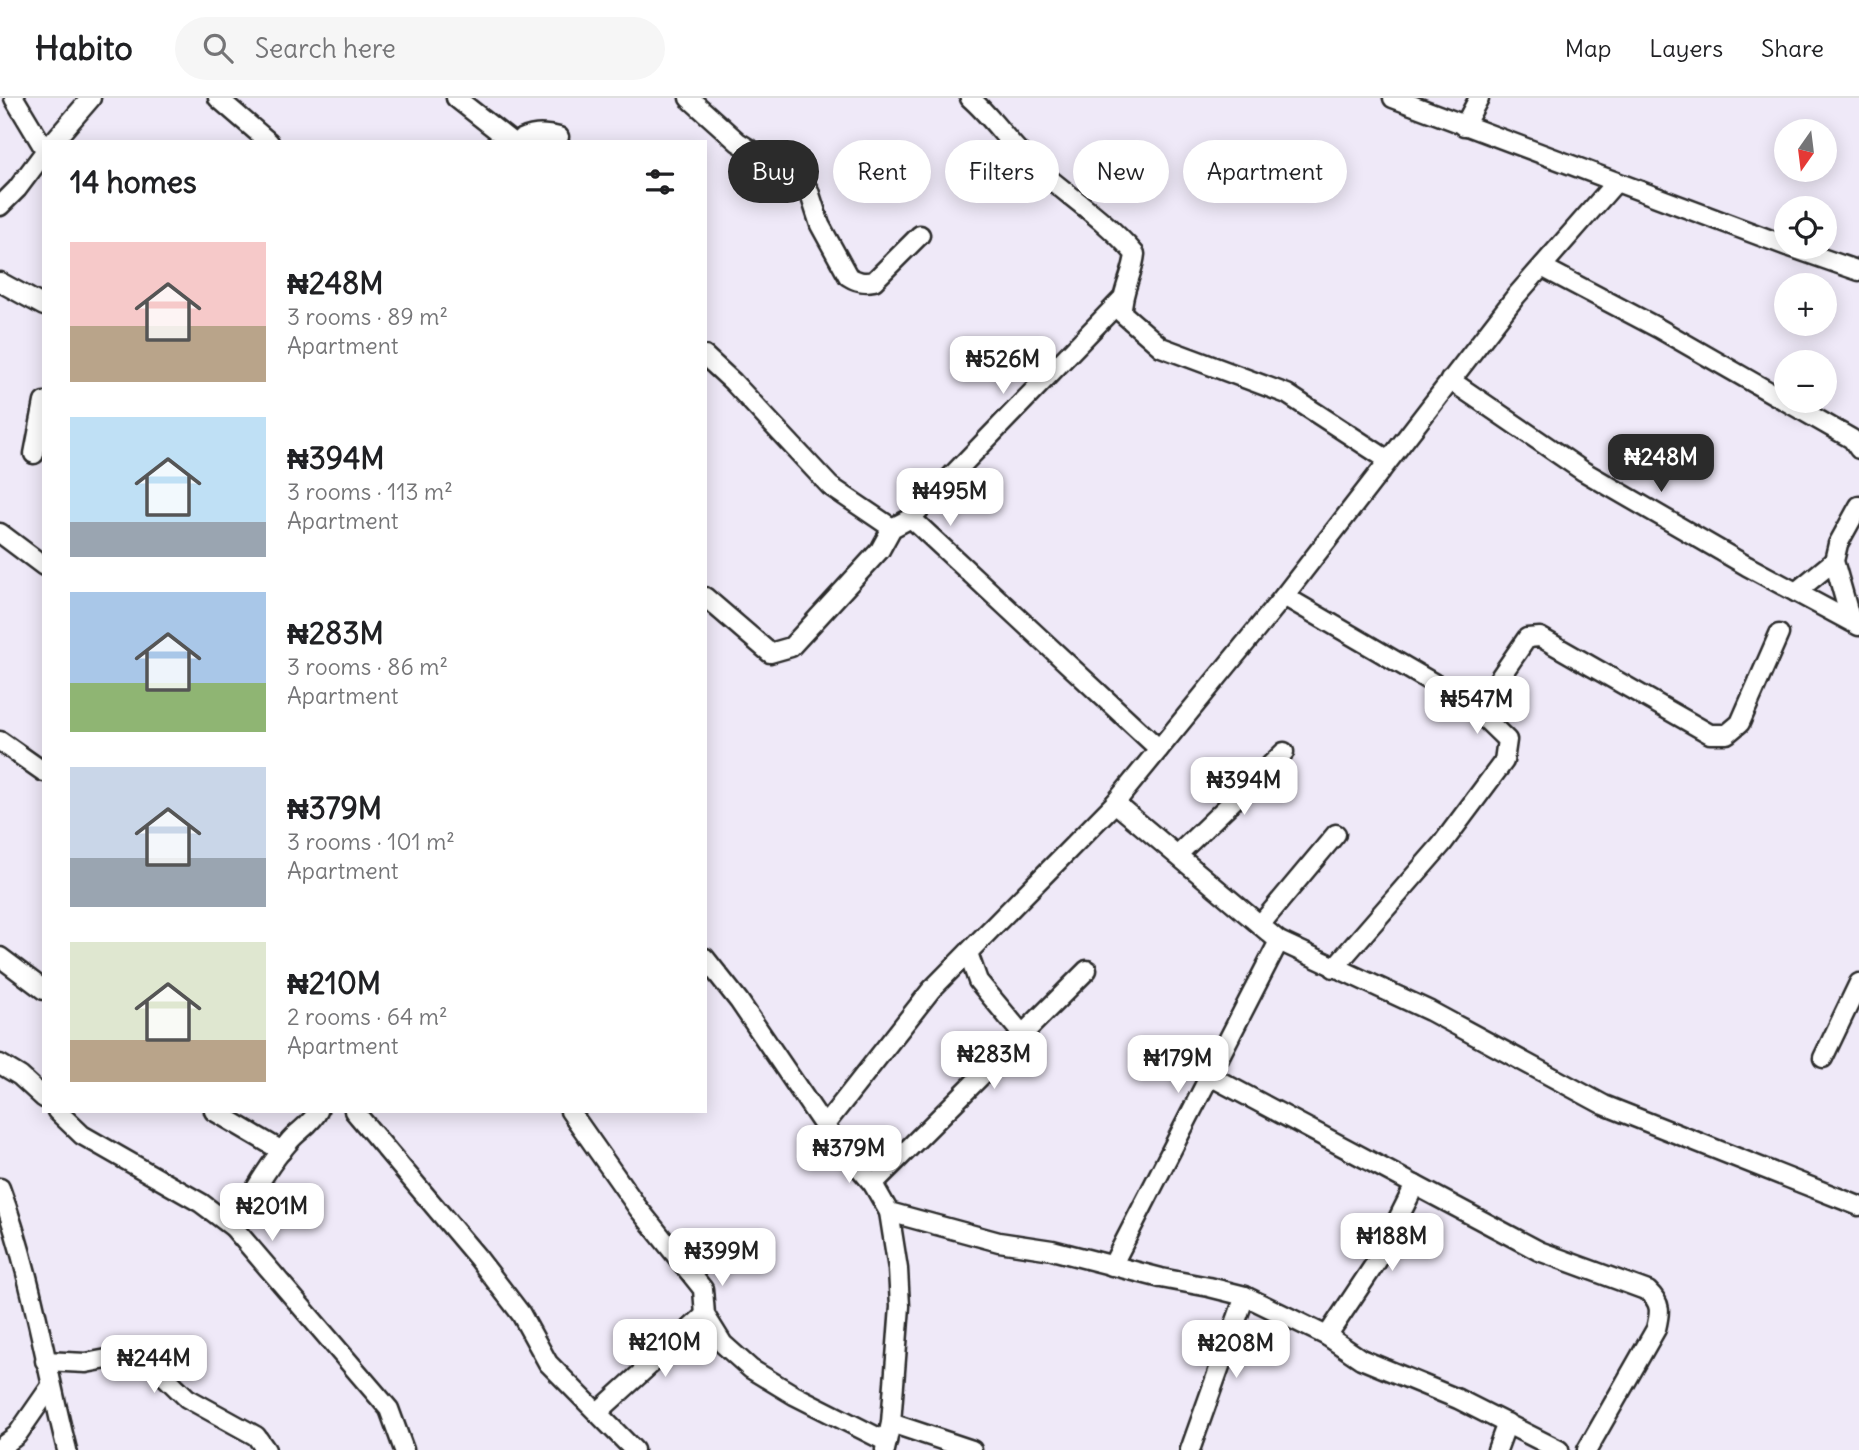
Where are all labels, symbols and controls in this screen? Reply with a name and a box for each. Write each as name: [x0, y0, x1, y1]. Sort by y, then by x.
search box: [175, 17, 665, 80]
text: Habito: [35, 27, 133, 69]
icon: search: [199, 29, 237, 67]
text: Search here: [255, 32, 396, 65]
text: Map: [1565, 33, 1611, 63]
text: Layers: [1649, 33, 1723, 63]
text: Share: [1761, 33, 1824, 63]
north arrow: [1774, 119, 1838, 182]
map controls: [1774, 119, 1837, 413]
chip: Buy: [728, 140, 819, 203]
chip: Rent: [833, 140, 931, 203]
chip: Filters: [945, 140, 1059, 203]
chip: New: [1073, 140, 1169, 203]
chip: Apartment: [1183, 140, 1347, 203]
text: 14 homes: [70, 163, 197, 201]
icon: filters: [641, 163, 679, 201]
button: locate: [1774, 196, 1837, 259]
text: ₦248M: [287, 264, 384, 302]
icon: home: [126, 270, 210, 354]
button: +: [1774, 273, 1837, 336]
text: 3 rooms · 89 m²: [287, 302, 448, 331]
text: Apartment: [287, 331, 399, 360]
pin: ₦526M: [954, 336, 1052, 396]
text: ₦526M: [966, 344, 1040, 373]
button: −: [1774, 350, 1837, 413]
pin: ₦248M: [1612, 434, 1710, 494]
text: ₦394M: [287, 439, 385, 477]
text: ₦248M: [1624, 442, 1698, 471]
icon: home: [126, 445, 210, 529]
pin: ₦495M: [901, 468, 999, 528]
text: ₦495M: [912, 476, 988, 505]
text: 3 rooms · 113 m²: [287, 477, 453, 506]
text: Apartment: [287, 506, 399, 535]
text: ₦283M: [287, 614, 384, 652]
icon: home: [126, 620, 210, 704]
text: 3 rooms · 86 m²: [287, 652, 448, 681]
pin: ₦547M: [1428, 676, 1526, 736]
text: Apartment: [287, 681, 399, 710]
text: ₦547M: [1441, 684, 1513, 713]
pin: ₦394M: [1195, 758, 1293, 817]
text: ₦394M: [1207, 765, 1281, 794]
text: ₦379M: [287, 789, 382, 827]
icon: home: [126, 795, 210, 879]
text: 3 rooms · 101 m²: [287, 827, 455, 856]
text: Apartment: [287, 856, 399, 885]
text: ₦210M: [287, 964, 381, 1002]
icon: home: [126, 970, 210, 1054]
text: 2 rooms · 64 m²: [287, 1002, 448, 1031]
text: Apartment: [287, 1031, 399, 1060]
pin: ₦283M: [945, 1032, 1043, 1091]
pin: ₦179M: [1129, 1035, 1227, 1095]
text: ₦283M: [957, 1039, 1031, 1068]
text: ₦179M: [1144, 1043, 1212, 1072]
pin: ₦379M: [800, 1126, 898, 1185]
text: ₦379M: [813, 1133, 885, 1162]
pin: ₦201M: [223, 1184, 321, 1243]
text: ₦201M: [236, 1191, 308, 1220]
pin: ₦188M: [1343, 1214, 1441, 1273]
text: ₦188M: [1357, 1221, 1427, 1250]
pin: ₦399M: [673, 1228, 771, 1288]
text: ₦399M: [685, 1236, 759, 1265]
pin: ₦210M: [616, 1320, 714, 1379]
pin: ₦208M: [1187, 1320, 1285, 1380]
text: ₦210M: [629, 1327, 701, 1356]
text: ₦208M: [1198, 1328, 1274, 1357]
pin: ₦244M: [105, 1336, 203, 1395]
text: ₦244M: [117, 1343, 191, 1372]

